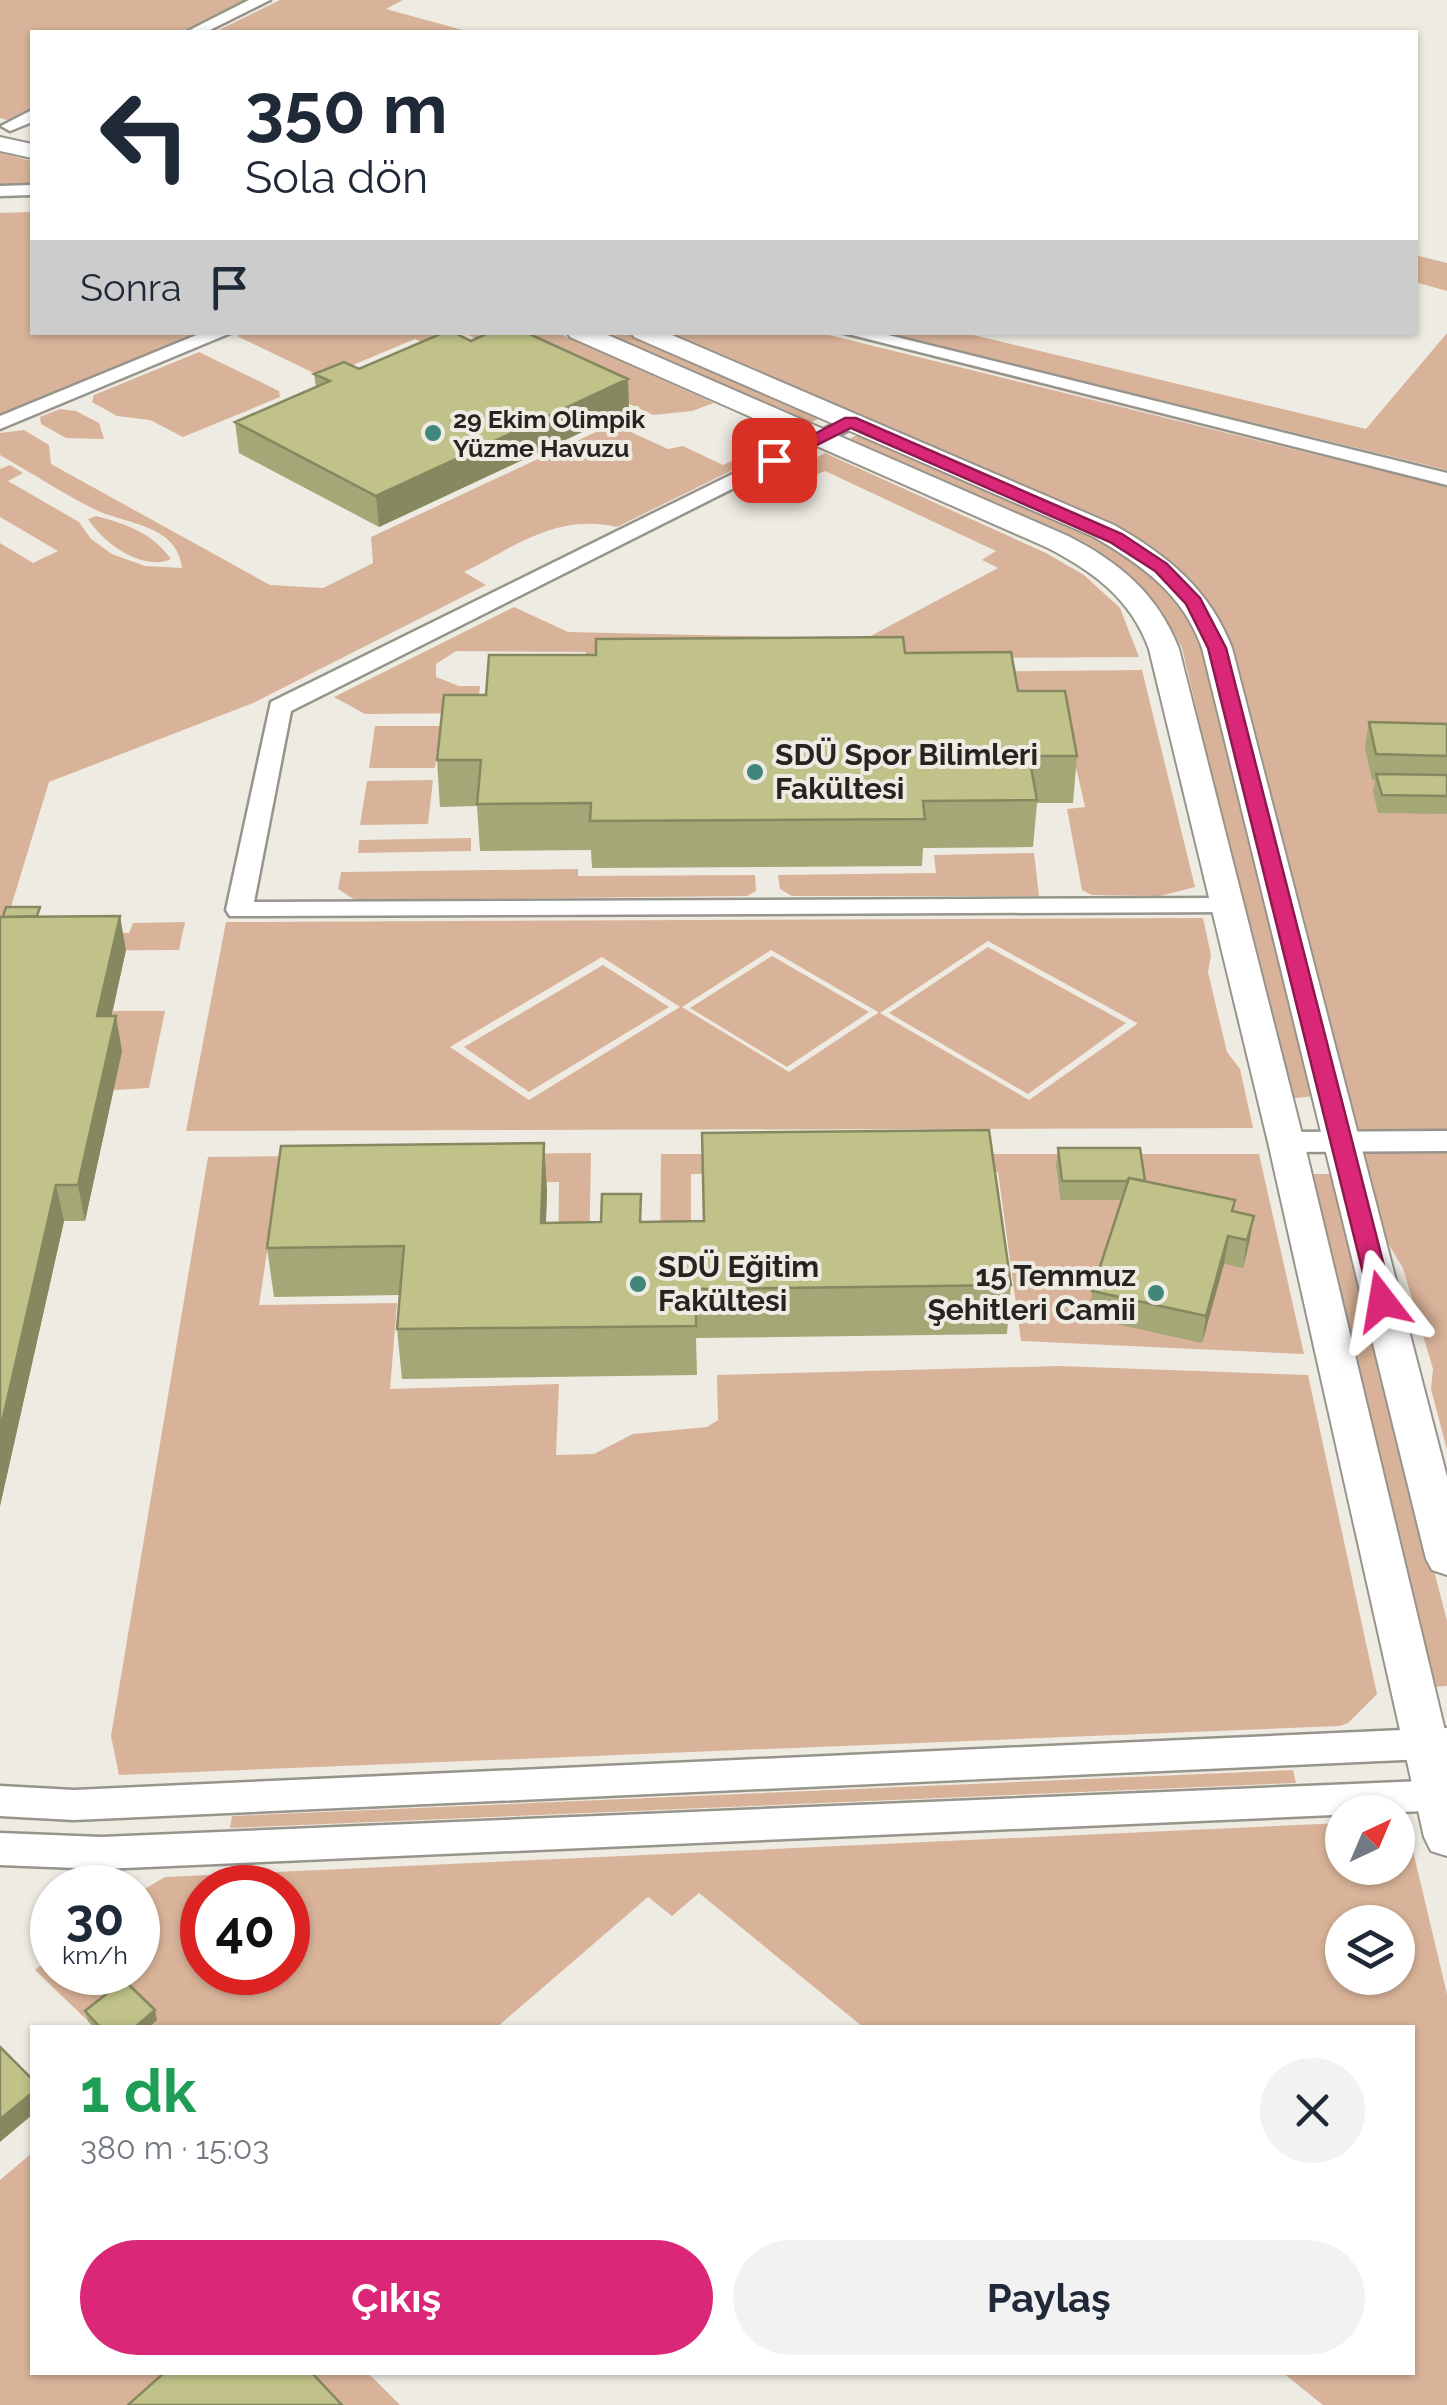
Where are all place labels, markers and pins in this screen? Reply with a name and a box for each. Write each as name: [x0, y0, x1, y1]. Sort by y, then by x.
place label: 29 Ekim Olimpik Yüzme Havuzu: [453, 404, 646, 463]
pin: [732, 418, 817, 503]
marker: 29 Ekim Olimpik Yüzme Havuzu: [422, 422, 444, 444]
place label: SDÜ Spor Bilimleri Fakültesi: [775, 737, 1038, 806]
marker: SDÜ Spor Bilimleri Fakültesi: [744, 761, 766, 783]
place label: SDÜ Eğitim Fakültesi: [658, 1249, 819, 1318]
place label: 15 Temmuz Şehitleri Camii: [927, 1258, 1136, 1327]
marker: SDÜ Eğitim Fakültesi: [627, 1273, 649, 1295]
marker: 15 Temmuz Şehitleri Camii: [1145, 1282, 1167, 1304]

